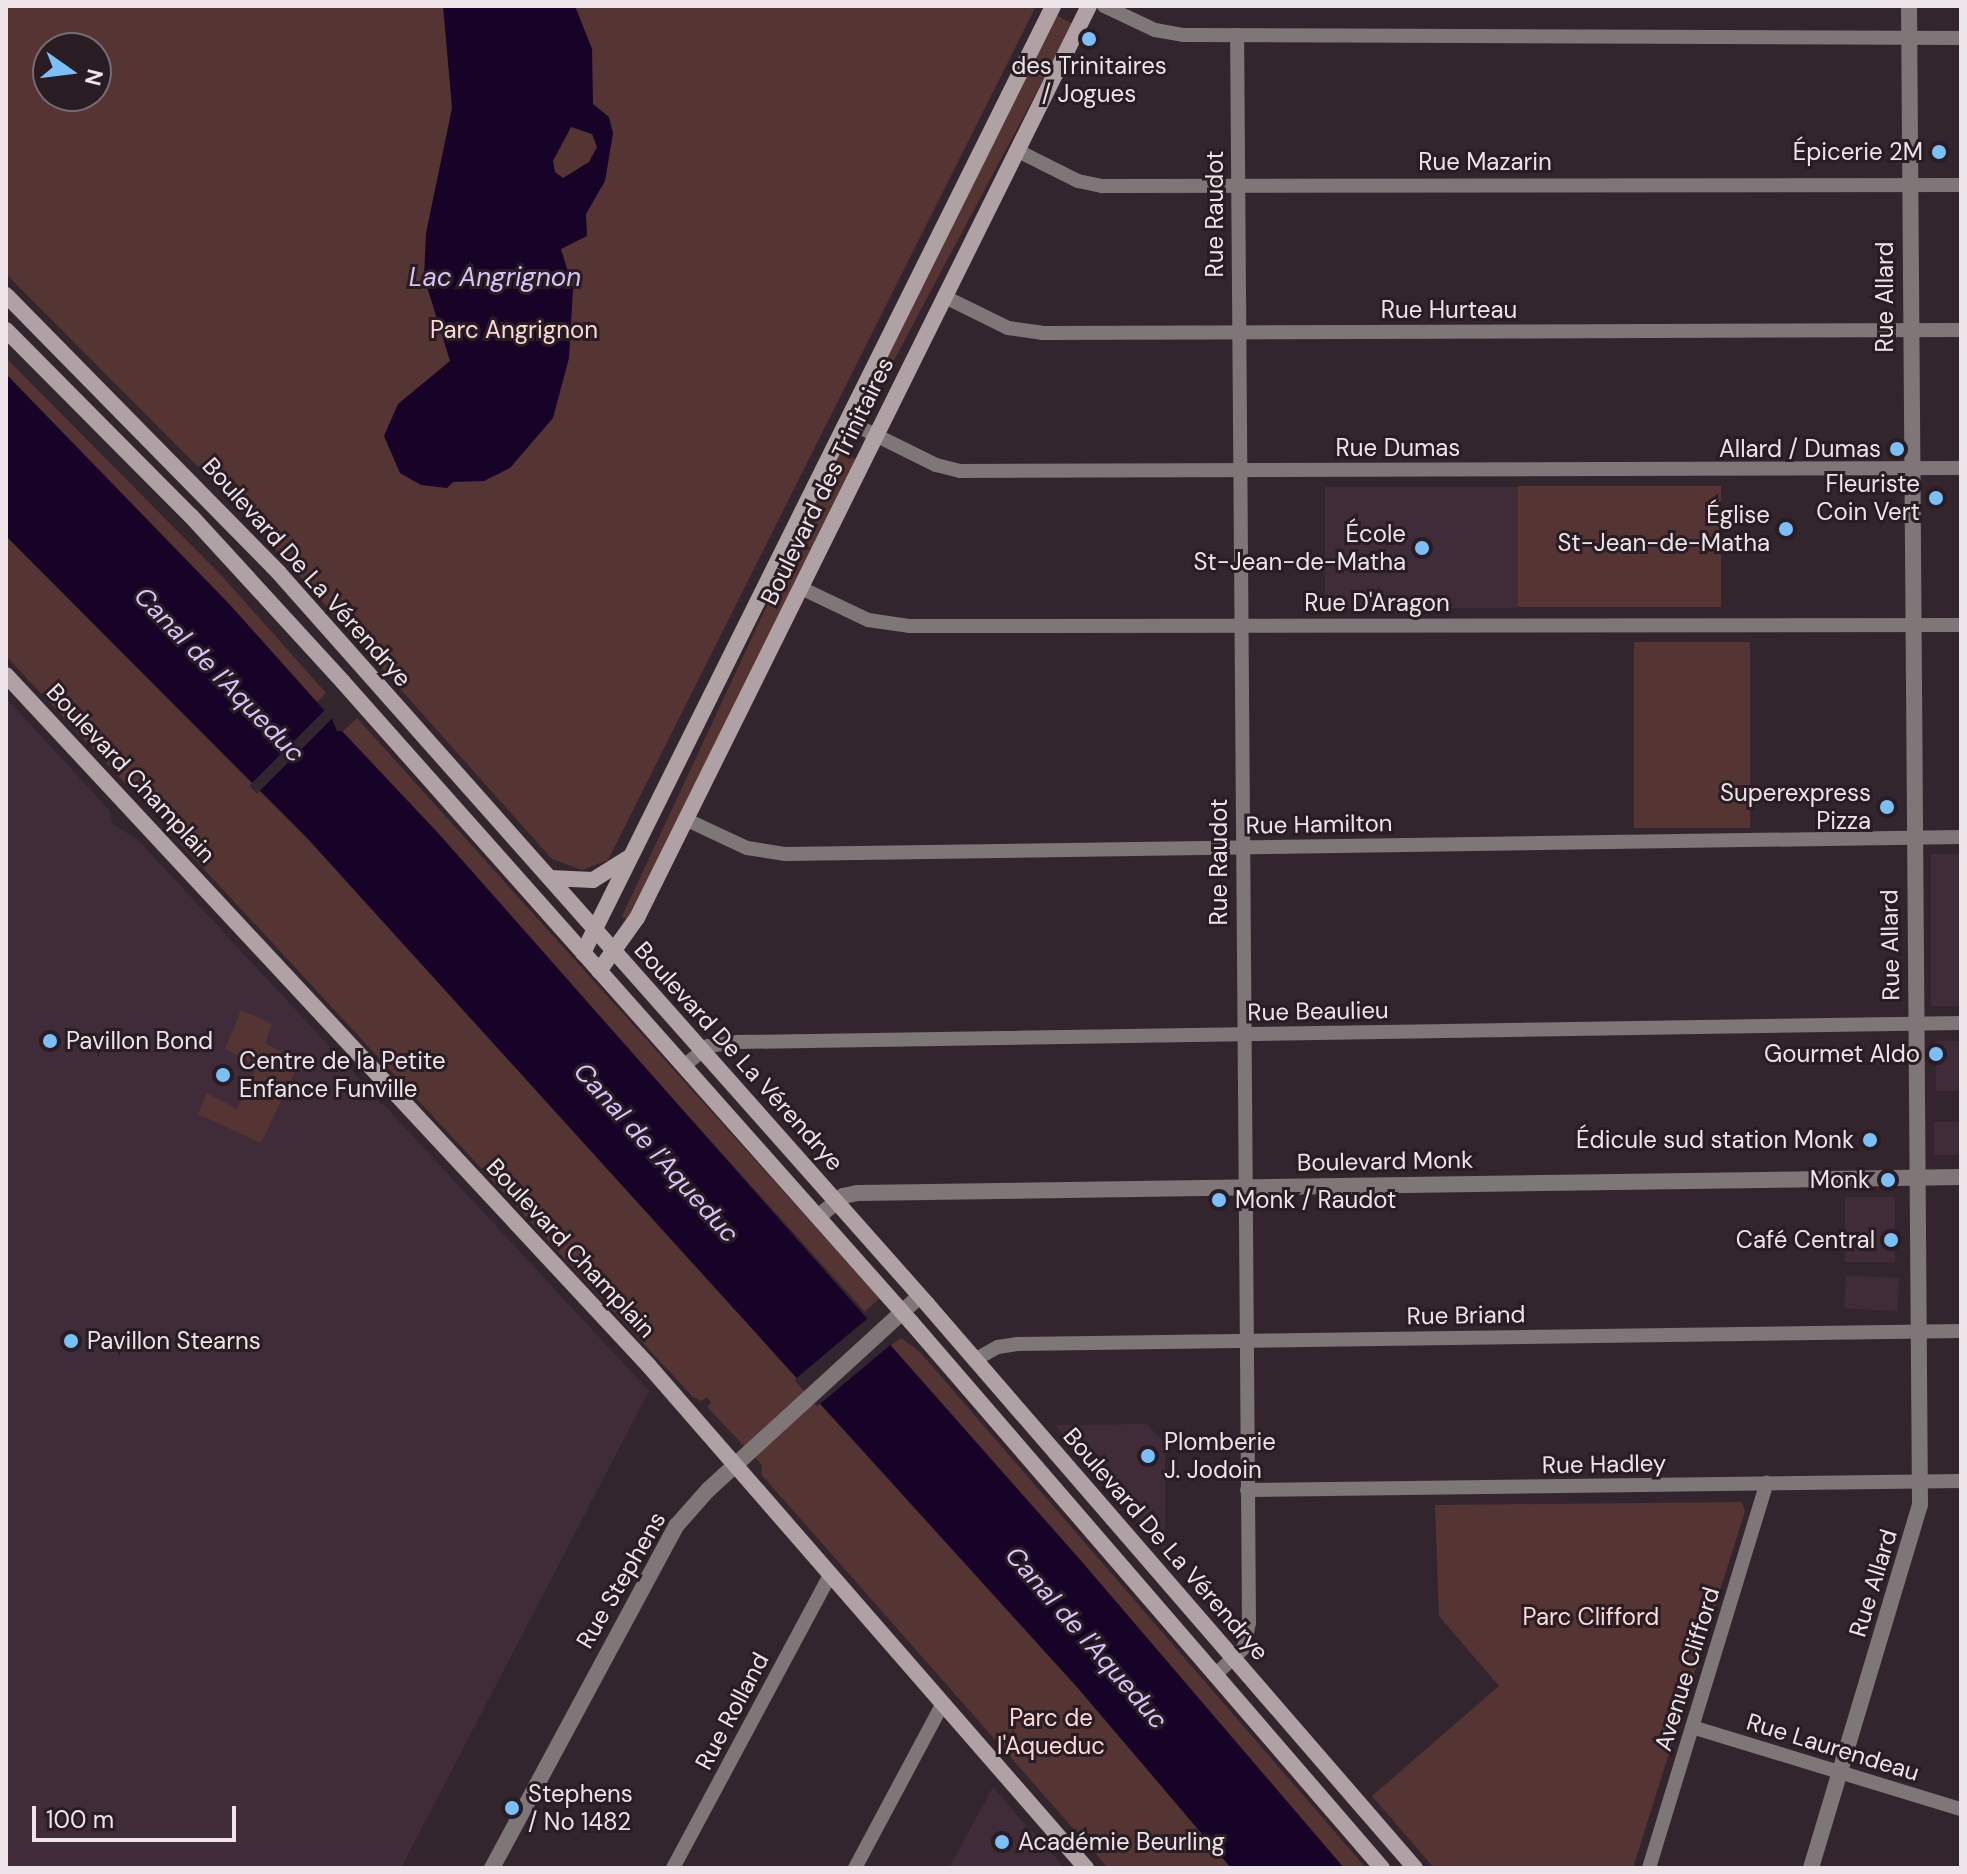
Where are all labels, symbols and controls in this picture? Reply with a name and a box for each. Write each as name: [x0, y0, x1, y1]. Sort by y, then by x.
marker: des Trinitaires / Jogues: [1080, 30, 1098, 48]
north arrow: [32, 32, 112, 112]
place label: des Trinitaires / Jogues: [1011, 52, 1167, 108]
text: N: [78, 66, 110, 89]
place label: Épicerie 2M: [1793, 138, 1923, 166]
marker: Épicerie 2M: [1930, 143, 1948, 161]
street label: Rue Mazarin: [1418, 148, 1552, 176]
street label: Rue Raudot: [1201, 151, 1229, 277]
street label: Rue Allard: [1871, 241, 1899, 353]
water label: Lac Angrignon: [409, 262, 581, 294]
street label: Rue Hurteau: [1381, 296, 1517, 324]
park label: Parc Angrignon: [430, 316, 598, 344]
street label: Boulevard des Trinitaires: [755, 353, 899, 609]
street label: Rue Dumas: [1336, 434, 1460, 462]
place label: Allard / Dumas: [1719, 435, 1881, 463]
marker: Allard / Dumas: [1888, 440, 1906, 458]
street label: Boulevard De La Vérendrye: [197, 452, 417, 692]
place label: Fleuriste Coin Vert: [1816, 470, 1920, 526]
marker: Fleuriste Coin Vert: [1927, 489, 1945, 507]
place label: Église St-Jean-de-Matha: [1557, 501, 1770, 557]
place label: École St-Jean-de-Matha: [1193, 520, 1406, 576]
marker: Église St-Jean-de-Matha: [1777, 520, 1795, 538]
marker: École St-Jean-de-Matha: [1413, 539, 1431, 557]
water label: Canal de l'Aqueduc: [127, 581, 311, 769]
street label: Rue D'Aragon: [1304, 589, 1450, 617]
street label: Boulevard Champlain: [41, 677, 221, 869]
place label: Superexpress Pizza: [1720, 779, 1871, 835]
marker: Superexpress Pizza: [1878, 798, 1896, 816]
street label: Rue Raudot: [1205, 799, 1233, 925]
street label: Rue Hamilton: [1245, 808, 1393, 840]
street label: Rue Allard: [1875, 889, 1905, 1001]
street label: Boulevard De La Vérendrye: [629, 936, 849, 1176]
street label: Rue Beaulieu: [1247, 995, 1389, 1027]
place label: Pavillon Bond: [66, 1027, 213, 1055]
marker: Pavillon Bond: [41, 1032, 59, 1050]
place label: Gourmet Aldo: [1764, 1040, 1920, 1068]
marker: Gourmet Aldo: [1927, 1045, 1945, 1063]
place label: Centre de la Petite Enfance Funville: [239, 1047, 446, 1103]
water label: Canal de l'Aqueduc: [567, 1057, 745, 1249]
marker: Centre de la Petite Enfance Funville: [214, 1066, 232, 1084]
place label: Édicule sud station Monk: [1576, 1126, 1854, 1154]
marker: Édicule sud station Monk: [1861, 1131, 1879, 1149]
street label: Boulevard Monk: [1297, 1145, 1473, 1177]
street label: Boulevard Champlain: [481, 1152, 661, 1344]
place label: Monk: [1810, 1166, 1870, 1194]
marker: Monk: [1877, 1169, 1899, 1191]
place label: Monk / Raudot: [1235, 1186, 1396, 1214]
marker: Monk / Raudot: [1210, 1191, 1228, 1209]
place label: Café Central: [1736, 1226, 1875, 1254]
marker: Café Central: [1882, 1231, 1900, 1249]
street label: Rue Briand: [1406, 1300, 1526, 1330]
place label: Pavillon Stearns: [87, 1327, 261, 1355]
marker: Pavillon Stearns: [62, 1332, 80, 1350]
street label: Boulevard De La Vérendrye: [1057, 1422, 1275, 1666]
place label: Plomberie J. Jodoin: [1164, 1428, 1276, 1484]
marker: Plomberie J. Jodoin: [1139, 1447, 1157, 1465]
street label: Rue Hadley: [1542, 1449, 1666, 1479]
street label: Rue Stephens: [570, 1507, 672, 1653]
street label: Rue Allard: [1843, 1526, 1903, 1640]
water label: Canal de l'Aqueduc: [998, 1540, 1174, 1736]
street label: Avenue Clifford: [1648, 1584, 1726, 1754]
park label: Parc Clifford: [1523, 1603, 1659, 1631]
street label: Rue Rolland: [689, 1648, 775, 1774]
park label: Parc de l'Aqueduc: [997, 1704, 1105, 1760]
street label: Rue Laurendeau: [1743, 1707, 1923, 1787]
place label: Stephens / No 1482: [528, 1780, 633, 1836]
scale bar: [36, 1790, 240, 1840]
marker: Stephens / No 1482: [503, 1799, 521, 1817]
text: 100 m: [46, 1804, 114, 1835]
place label: Académie Beurling: [1018, 1828, 1225, 1856]
marker: Académie Beurling: [993, 1833, 1011, 1851]

